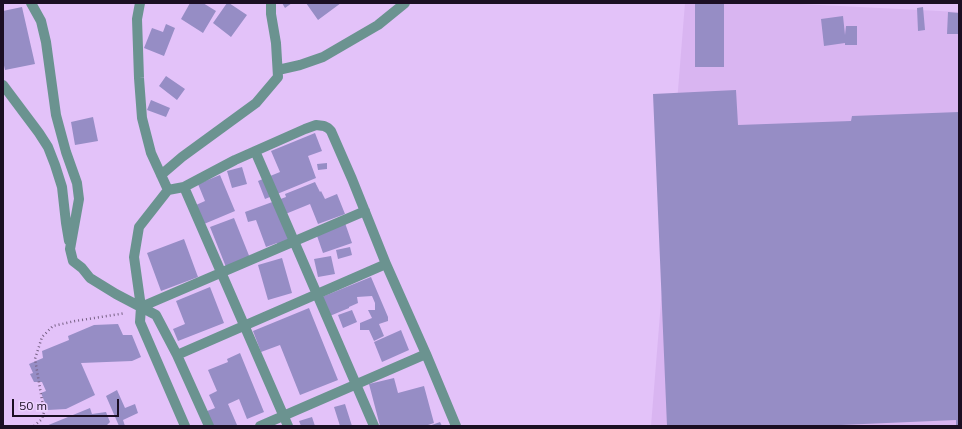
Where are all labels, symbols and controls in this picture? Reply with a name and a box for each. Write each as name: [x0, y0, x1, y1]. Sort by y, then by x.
scale bar: [14, 391, 121, 417]
text: 50 m: [19, 398, 47, 413]

